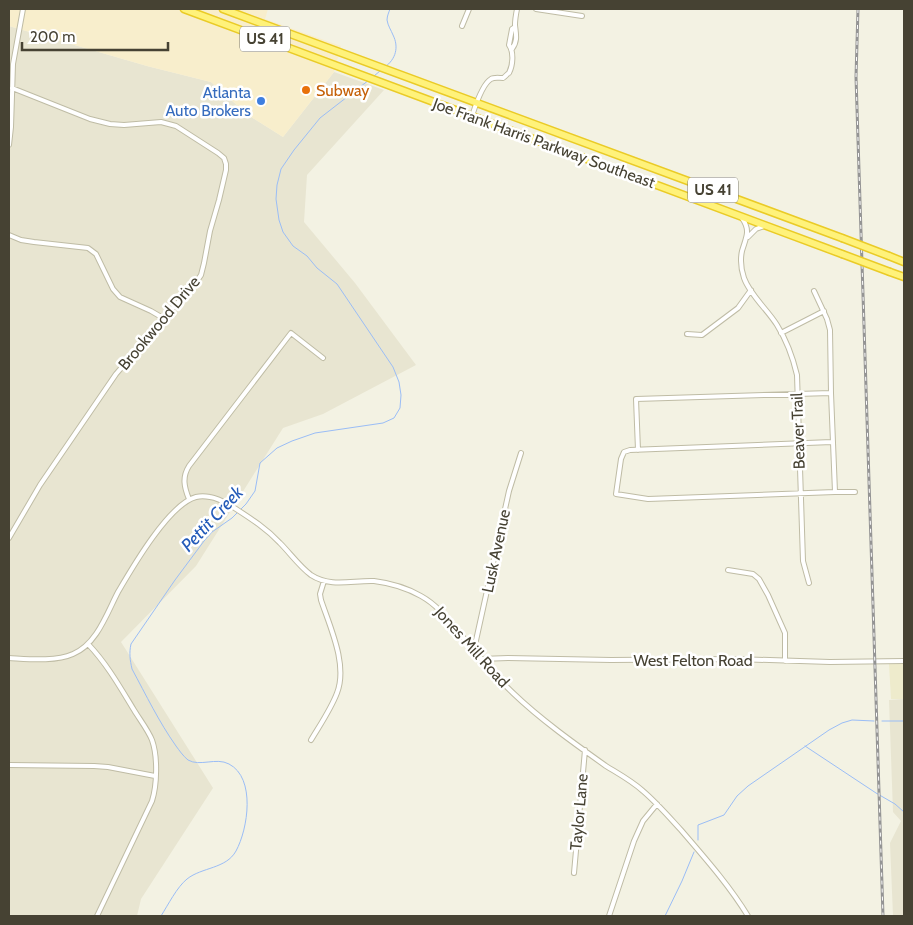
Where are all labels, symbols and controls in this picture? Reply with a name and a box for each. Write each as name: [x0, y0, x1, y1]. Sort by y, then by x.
scale bar: [22, 20, 169, 52]
road number: US 41: [240, 26, 290, 52]
text: 200 m: [30, 28, 75, 46]
place label: Subway: [316, 81, 369, 100]
place label: Atlanta Auto Brokers: [165, 83, 251, 120]
marker: Subway: [300, 84, 312, 96]
street label: Joe Frank Harris Parkway Southeast: [429, 94, 658, 192]
marker: Atlanta Auto Brokers: [255, 95, 267, 107]
road number: US 41: [688, 178, 738, 202]
street label: Brookwood Drive: [114, 272, 204, 374]
street label: Beaver Trail: [787, 392, 809, 470]
water label: Pettit Creek: [176, 481, 249, 556]
street label: Lusk Avenue: [478, 508, 514, 594]
street label: Jones Mill Road: [430, 602, 513, 691]
street label: West Felton Road: [633, 651, 753, 670]
street label: Taylor Lane: [566, 773, 592, 851]

